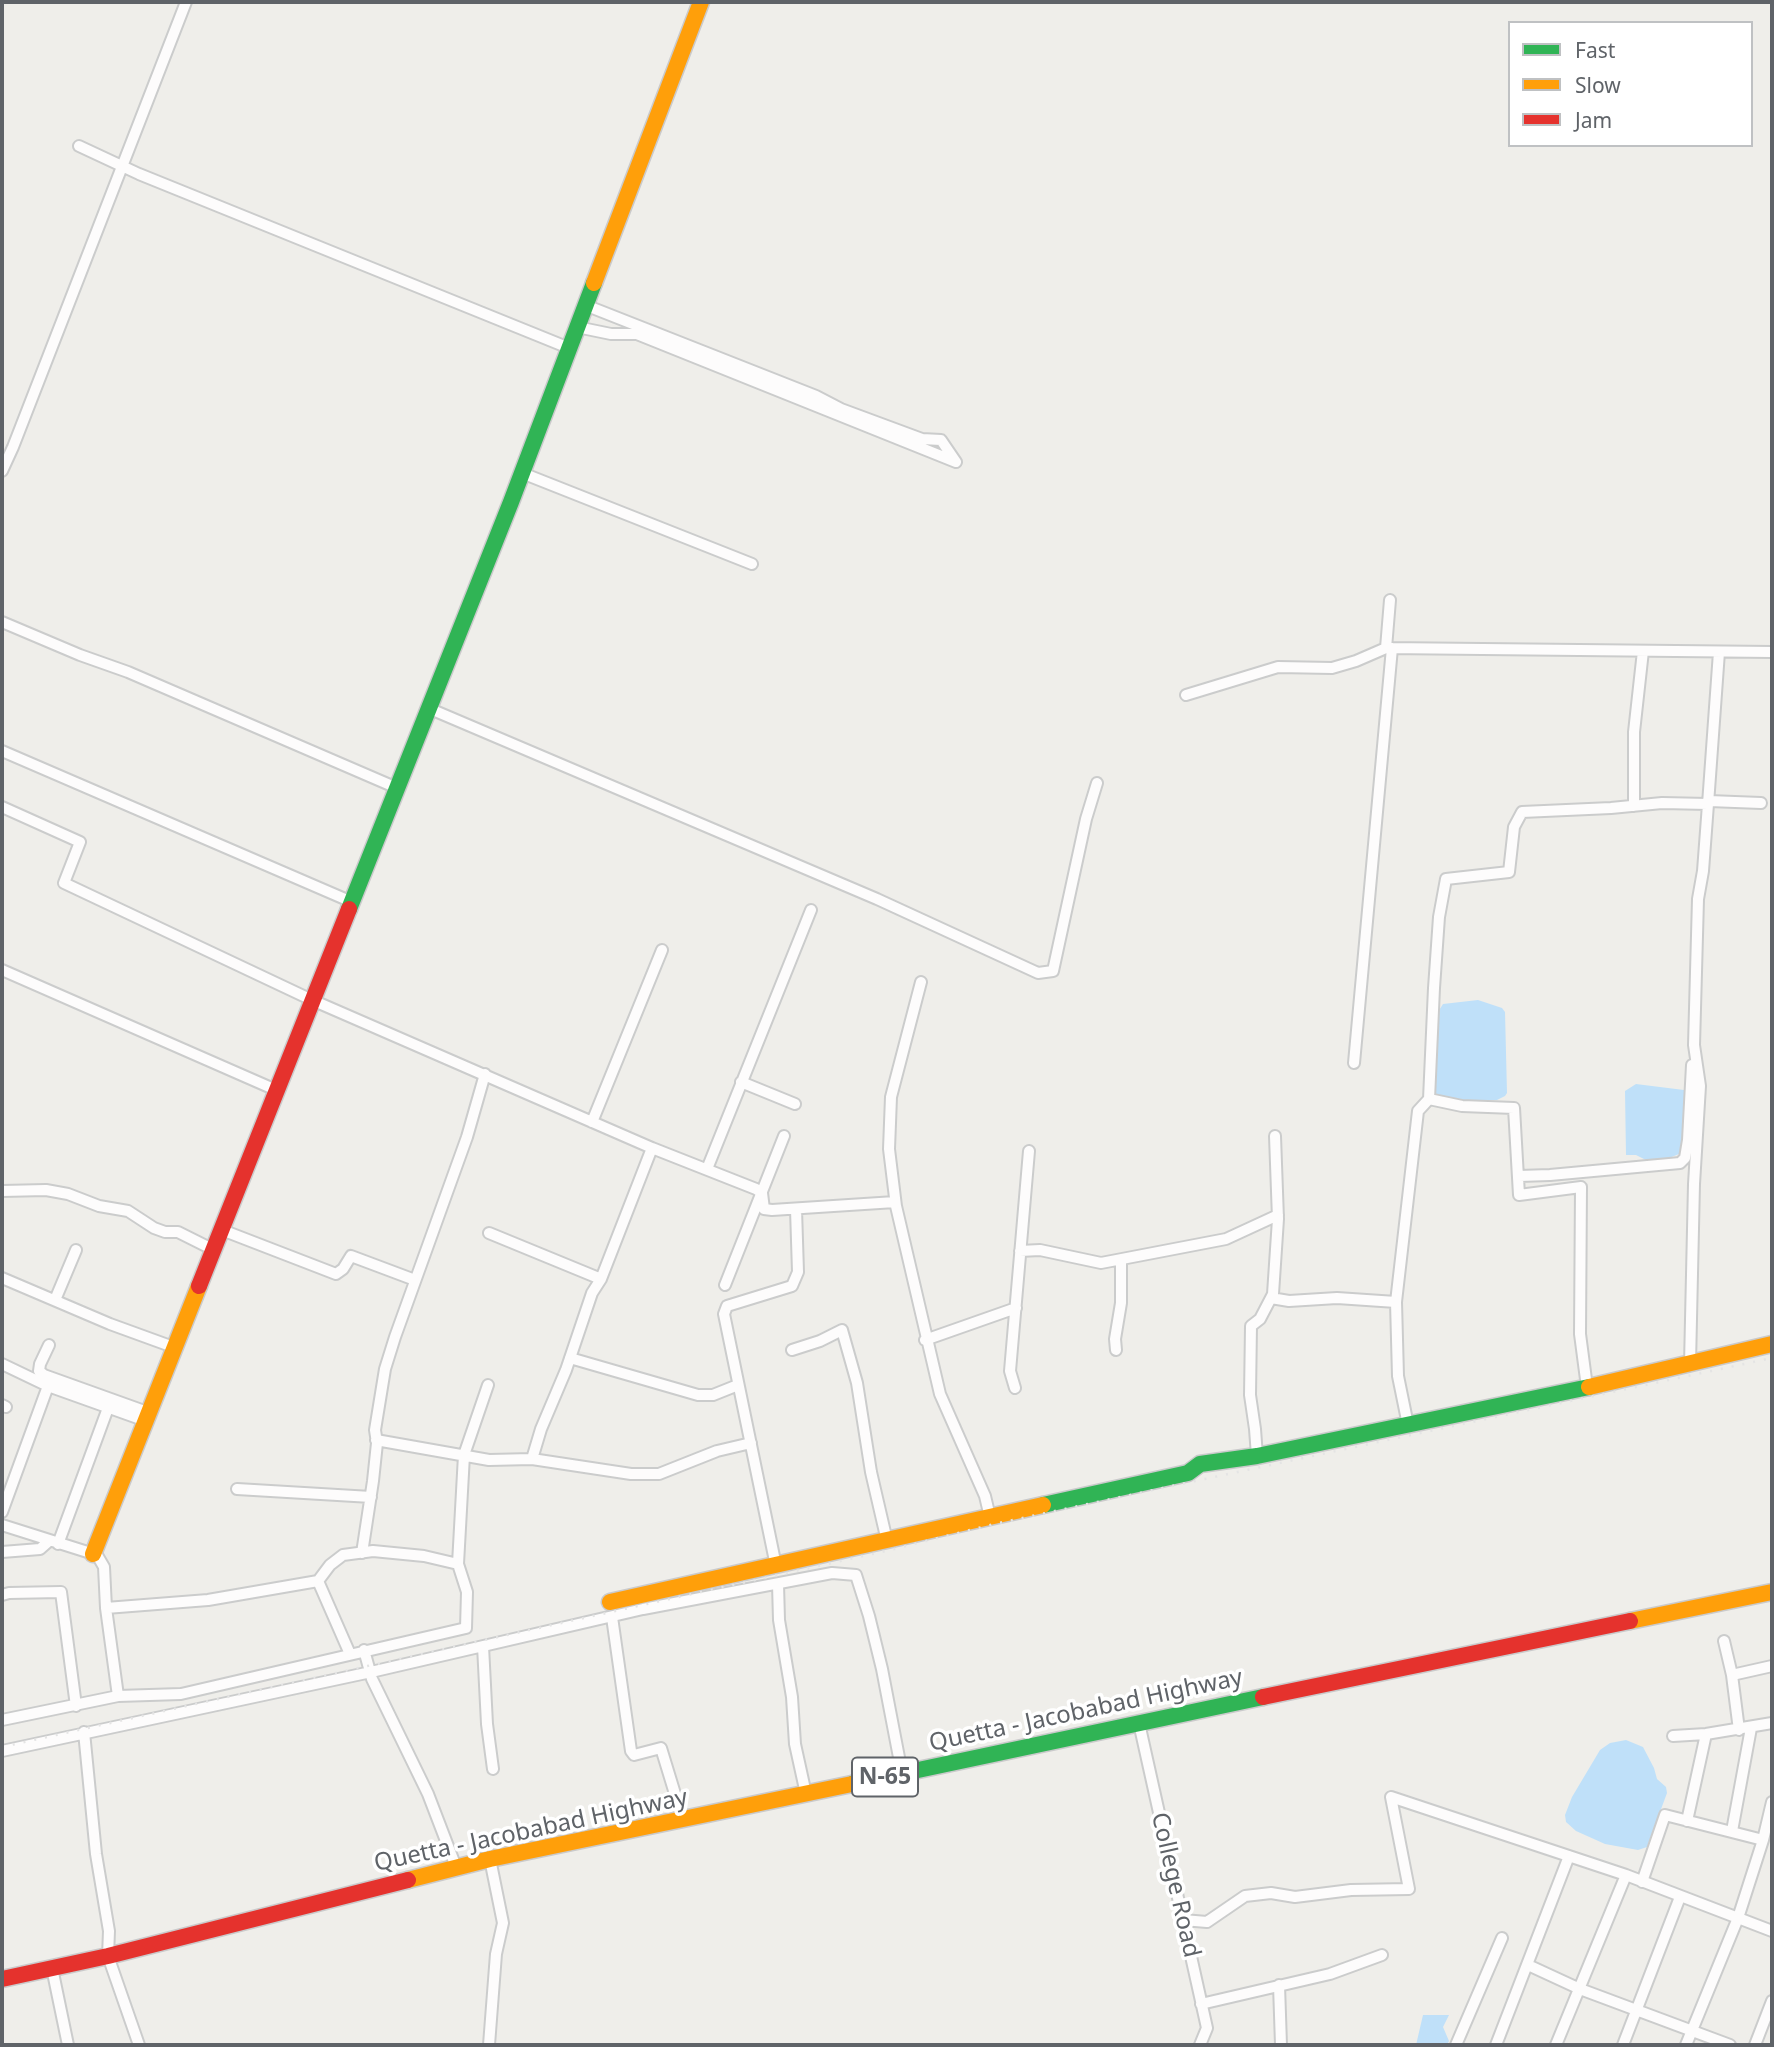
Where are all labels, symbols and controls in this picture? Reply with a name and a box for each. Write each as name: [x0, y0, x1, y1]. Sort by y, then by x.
legend: [1508, 21, 1753, 147]
text: Fast: [1575, 36, 1615, 64]
text: Slow: [1575, 71, 1621, 99]
text: Jam: [1575, 106, 1612, 134]
street label: Quetta - Jacobabad Highway: [927, 1664, 1245, 1758]
road number: N-65: [852, 1758, 918, 1797]
street label: Quetta - Jacobabad Highway: [372, 1784, 690, 1878]
street label: College Road: [1144, 1810, 1206, 1960]

